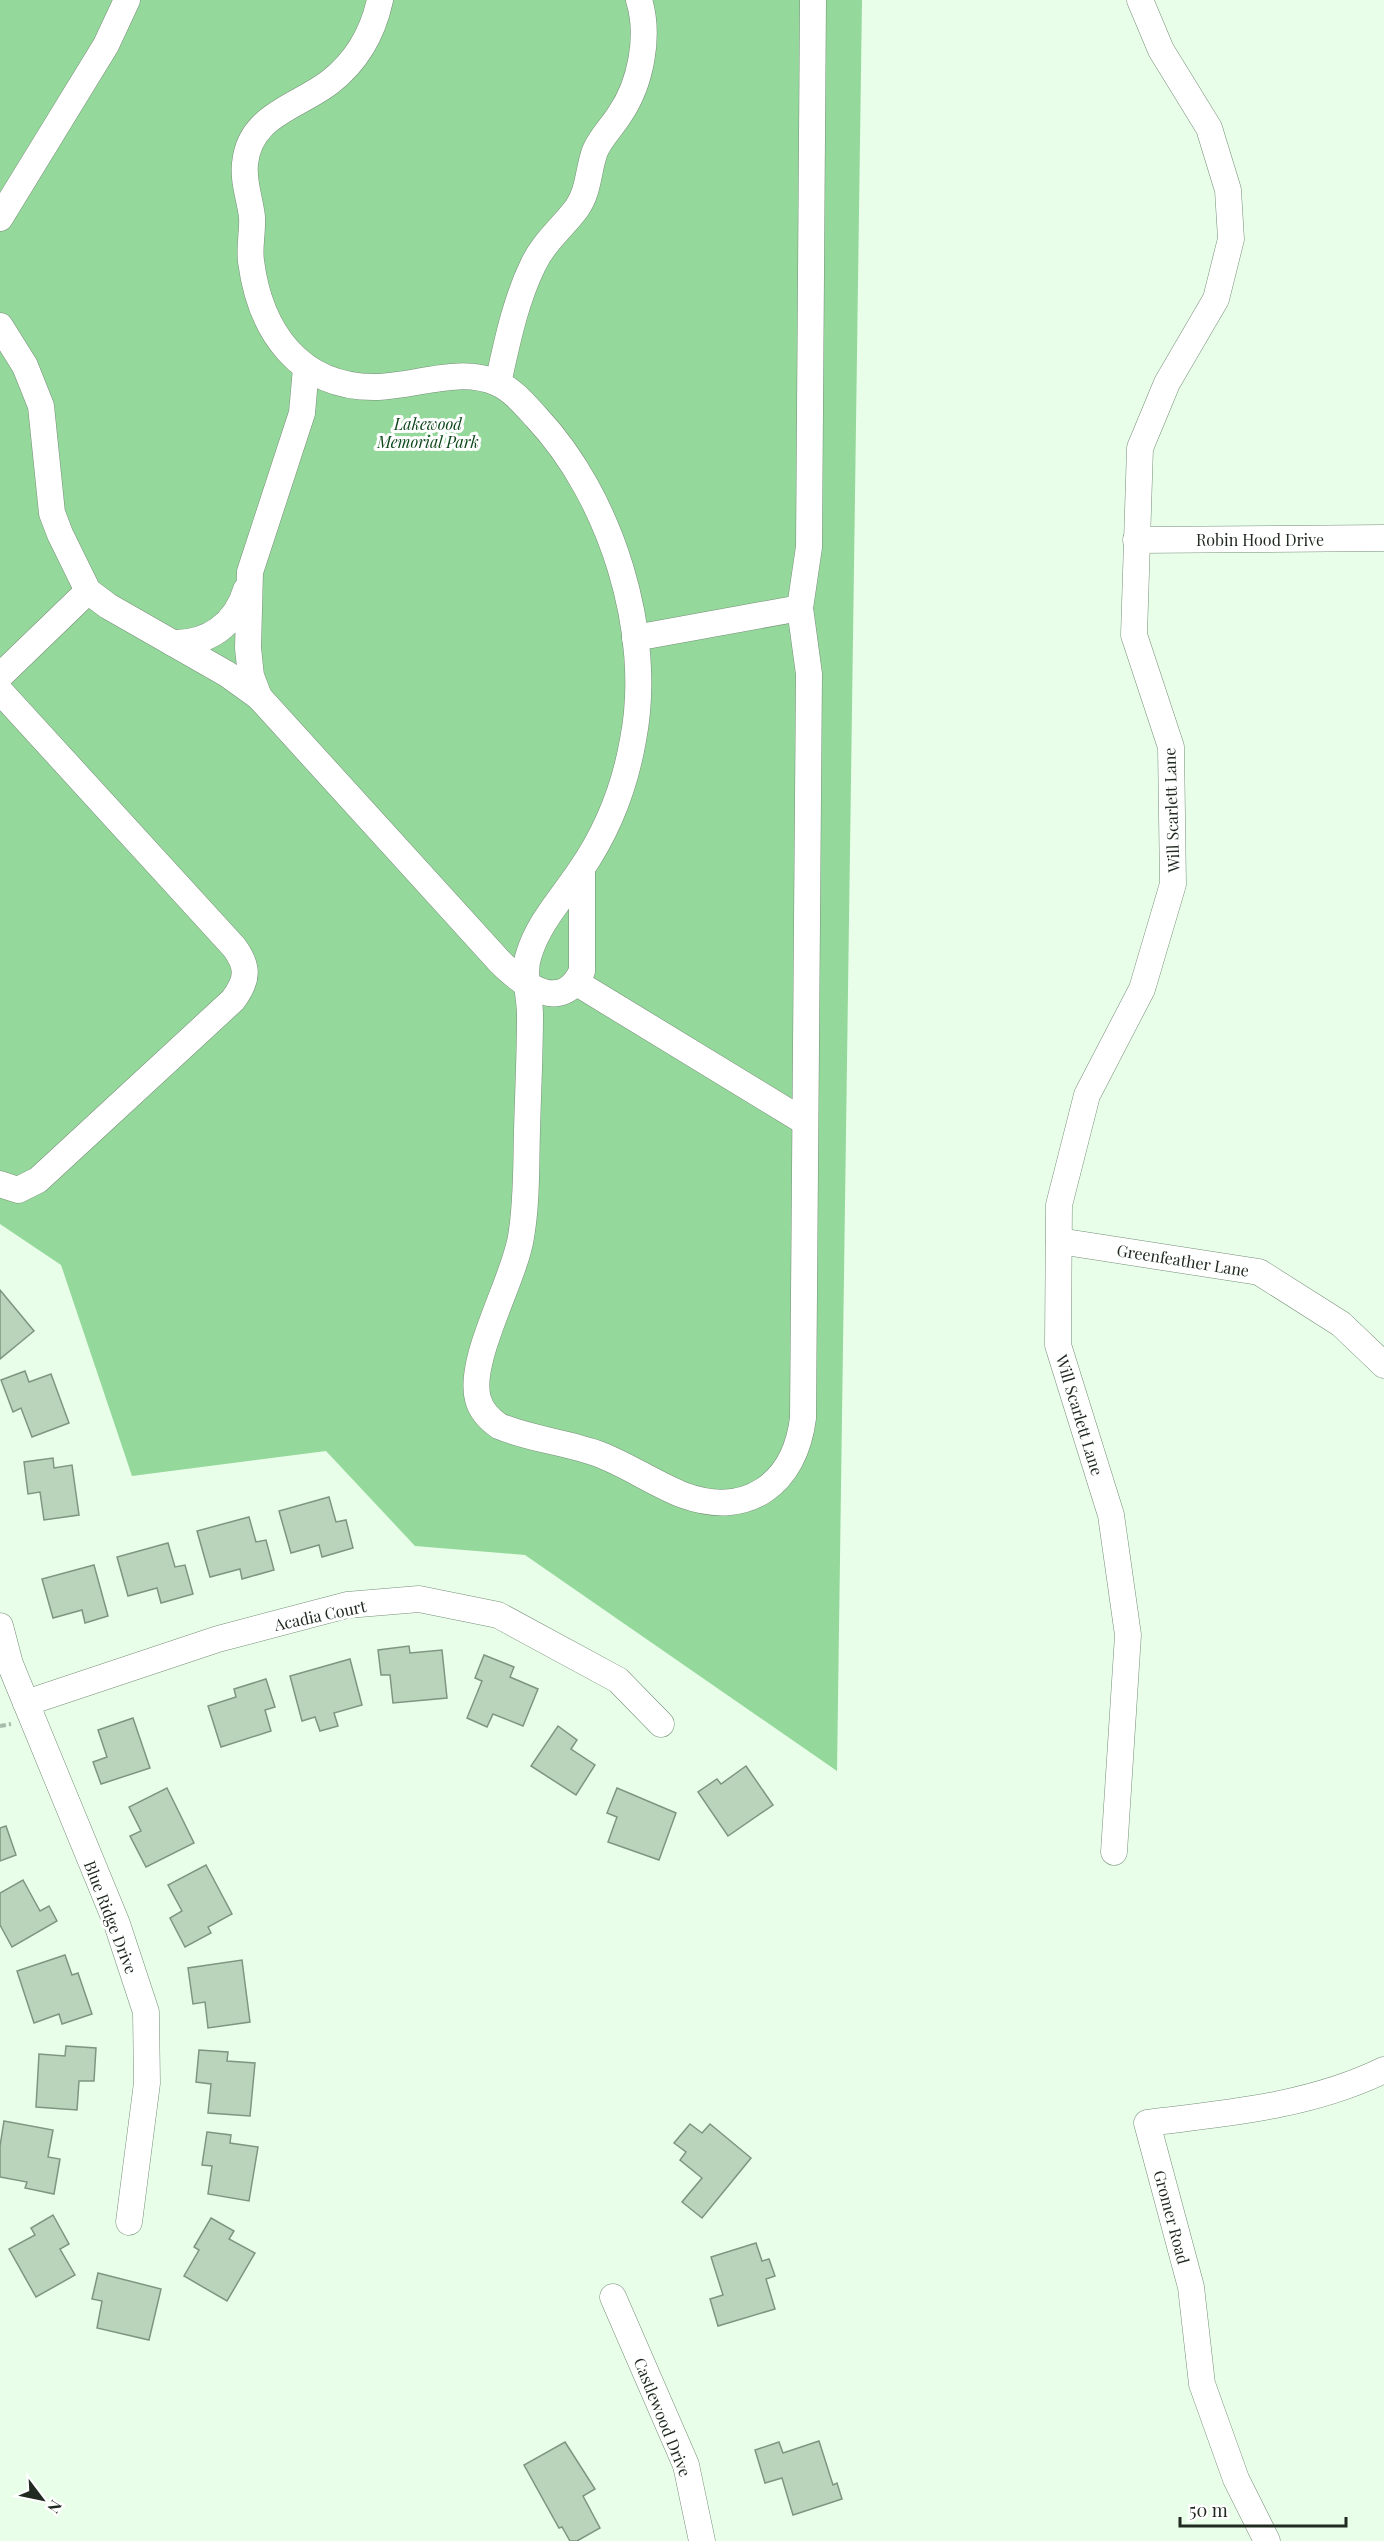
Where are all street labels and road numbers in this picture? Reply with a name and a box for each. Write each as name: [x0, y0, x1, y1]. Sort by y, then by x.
street label: Robin Hood Drive: [1196, 529, 1324, 550]
street label: Will Scarlett Lane: [1158, 747, 1184, 874]
street label: Greenfeather Lane: [1115, 1239, 1251, 1281]
street label: Will Scarlett Lane: [1051, 1351, 1108, 1478]
street label: Acadia Court: [271, 1595, 368, 1635]
street label: Blue Ridge Drive: [80, 1857, 142, 1977]
street label: Gromer Road: [1149, 2168, 1195, 2266]
street label: Castlewood Drive: [630, 2354, 696, 2480]

